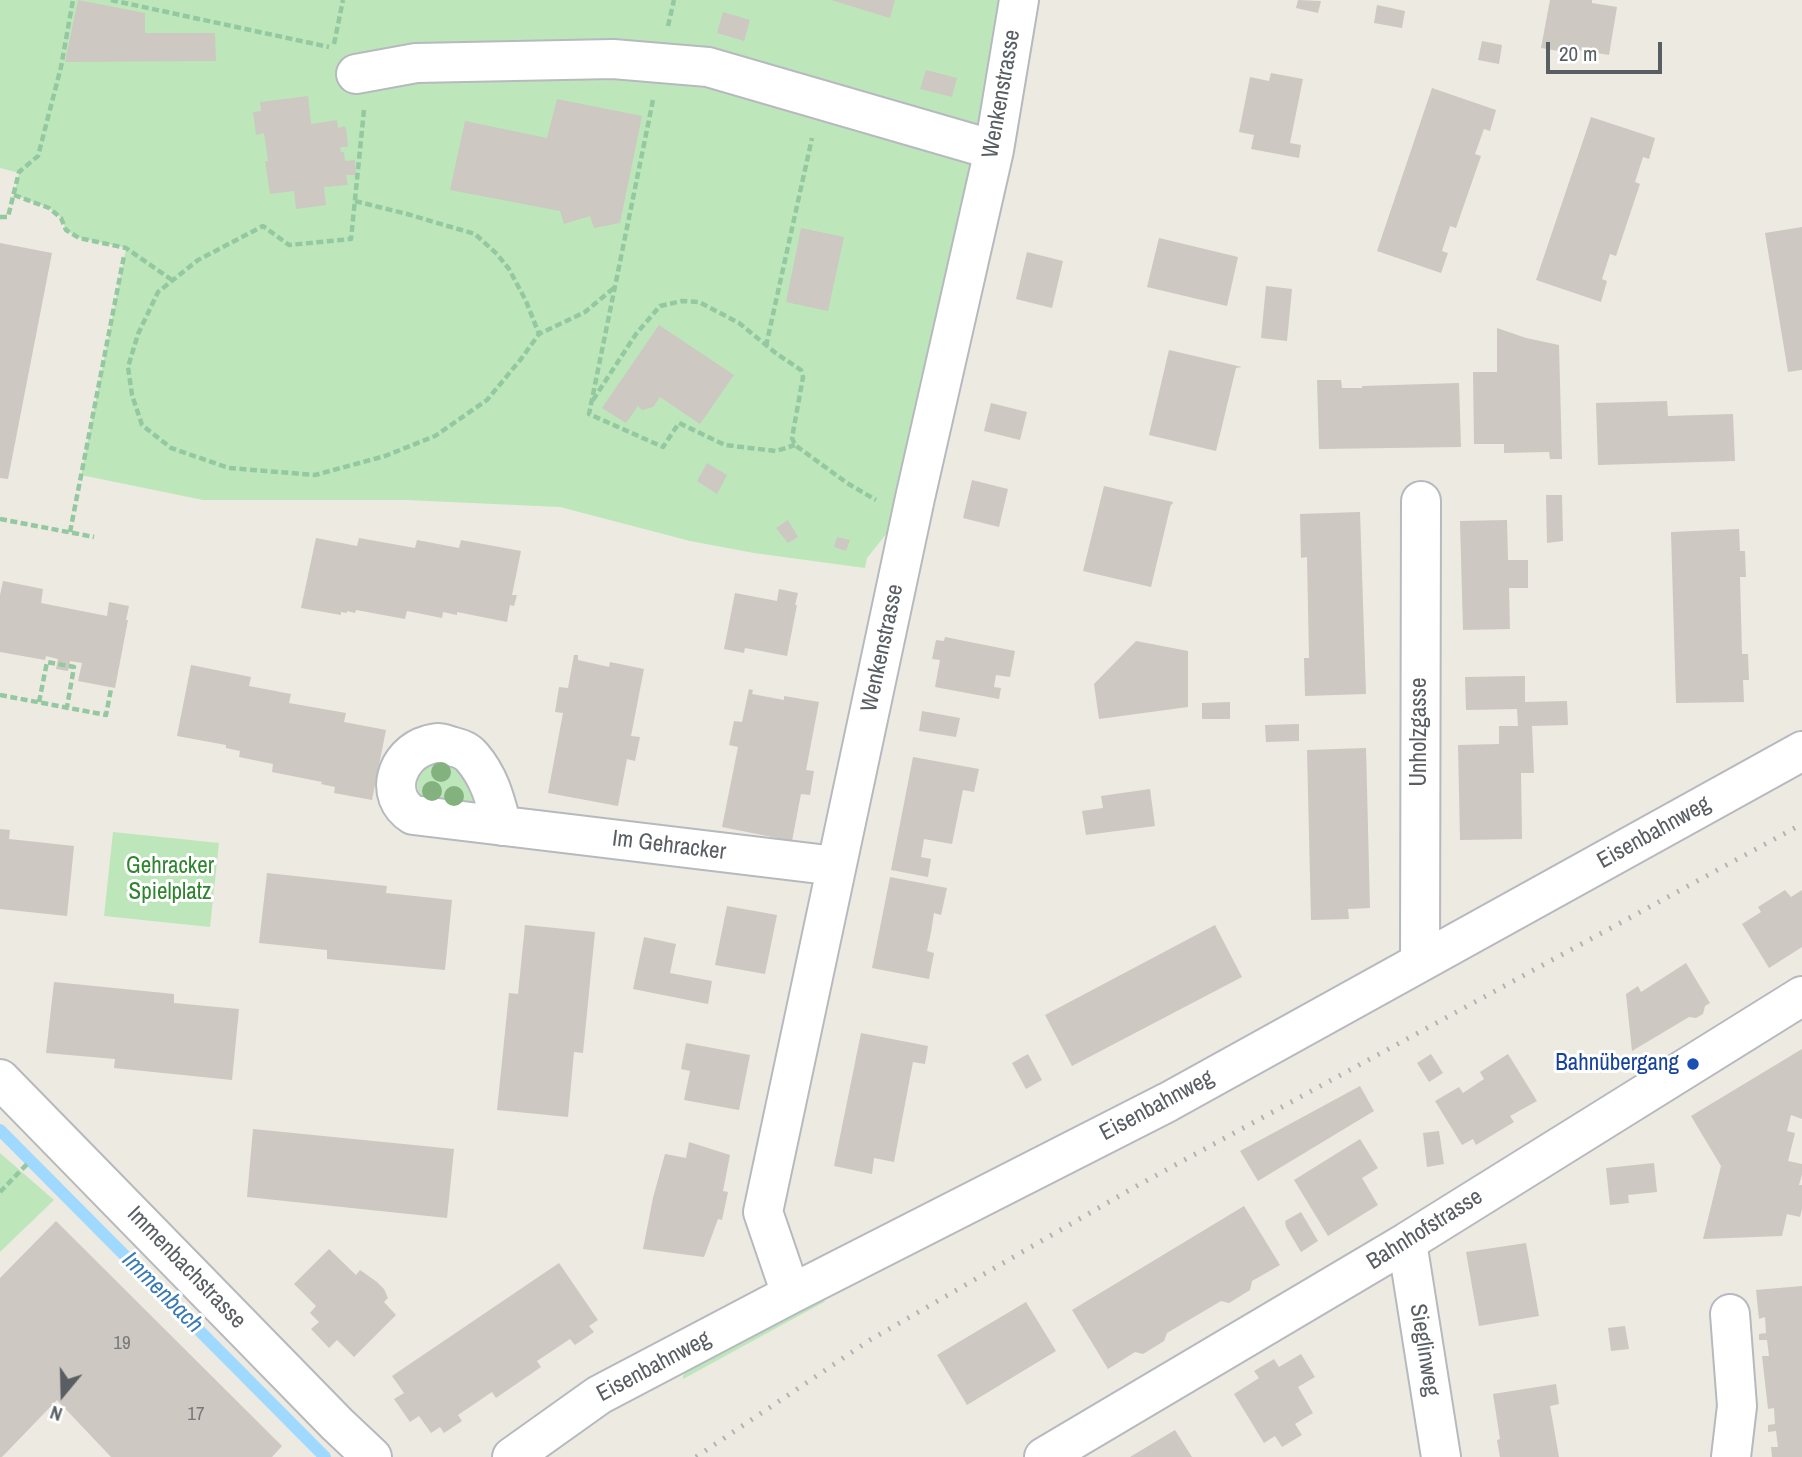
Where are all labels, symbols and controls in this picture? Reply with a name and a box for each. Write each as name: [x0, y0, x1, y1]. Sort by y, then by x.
street label: Wenkenstrasse: [977, 28, 1027, 160]
scale bar: [1550, 28, 1666, 72]
text: 20 m: [1559, 39, 1597, 68]
street label: Wenkenstrasse: [856, 582, 910, 714]
street label: Unholzgasse: [1406, 677, 1434, 787]
street label: Eisenbahnweg: [1593, 791, 1715, 875]
street label: Im Gehracker: [611, 825, 727, 867]
park label: Gehracker Spielplatz: [126, 853, 214, 907]
place label: Bahnübergang: [1555, 1050, 1679, 1078]
marker: Bahnübergang: [1685, 1056, 1701, 1072]
street label: Eisenbahnweg: [1095, 1065, 1219, 1147]
street label: Bahnhofstrasse: [1362, 1184, 1488, 1276]
street label: Immenbachstrasse: [121, 1201, 251, 1335]
water label: Immenbach: [115, 1246, 209, 1340]
street label: Sieglinweg: [1403, 1302, 1445, 1398]
street label: Eisenbahnweg: [592, 1326, 716, 1408]
house number: 19: [113, 1333, 131, 1355]
north arrow: [28, 1359, 98, 1429]
text: N: [47, 1400, 66, 1428]
house number: 17: [187, 1404, 205, 1426]

